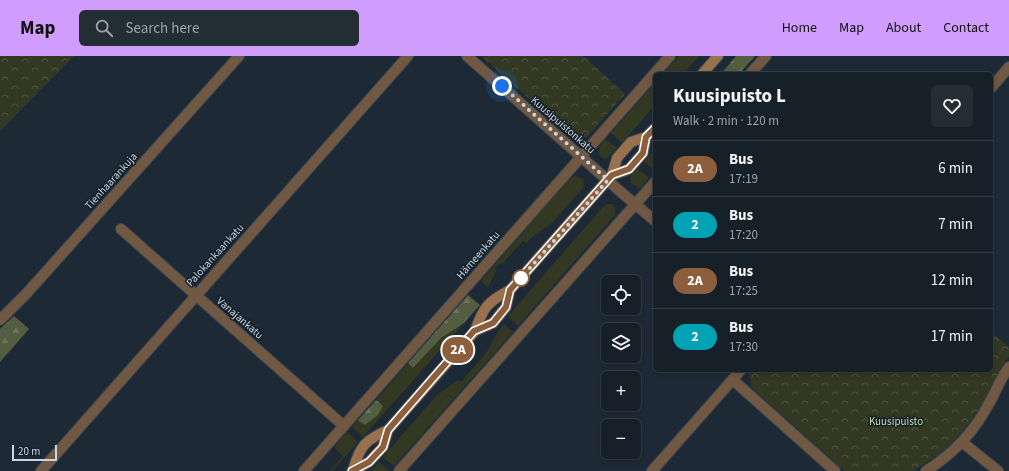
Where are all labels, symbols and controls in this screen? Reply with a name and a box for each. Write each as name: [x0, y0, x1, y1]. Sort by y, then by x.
search box: [79, 10, 359, 46]
text: Map: [20, 15, 55, 42]
icon: search: [93, 17, 115, 39]
text: Search here: [125, 18, 199, 39]
text: Home: [782, 18, 817, 38]
text: Map: [839, 18, 864, 38]
text: About: [886, 18, 921, 38]
text: Contact: [943, 18, 989, 38]
your location: [492, 76, 512, 96]
text: Kuusipuisto L: [673, 83, 786, 110]
button: heart: [931, 85, 973, 127]
street label: Kuusipuistonkatu: [528, 93, 598, 157]
text: Walk · 2 min · 120 m: [673, 112, 779, 130]
street label: Tienhaarankuja: [81, 149, 141, 213]
text: Bus: [729, 149, 753, 170]
text: 6 min: [938, 158, 973, 179]
text: 2A: [687, 159, 703, 179]
text: 17:19: [729, 170, 758, 188]
text: Bus: [729, 205, 753, 226]
text: 7 min: [938, 214, 973, 235]
text: 2: [691, 215, 699, 235]
street label: Palokankaankatu: [183, 220, 247, 290]
text: 17:20: [729, 226, 758, 244]
street label: Hämeenkatu: [453, 228, 503, 282]
text: Bus: [729, 261, 753, 282]
unlabelled marker: [512, 269, 530, 287]
text: 12 min: [931, 270, 973, 291]
text: 2A: [687, 271, 703, 291]
map controls: [601, 275, 641, 459]
button: locate: [601, 275, 641, 315]
text: 17:25: [729, 282, 758, 300]
street label: Vanajankatu: [213, 294, 267, 342]
text: Bus: [729, 317, 753, 338]
button: layers: [601, 323, 641, 363]
text: 17 min: [931, 326, 973, 347]
text: 2: [691, 327, 699, 347]
line badge: 2A: [440, 337, 476, 363]
text: 17:30: [729, 338, 758, 356]
text: 2A: [450, 340, 466, 360]
button: +: [601, 371, 641, 411]
park label: Kuusipuisto: [869, 414, 923, 429]
button: −: [601, 419, 641, 459]
scale bar: [12, 443, 57, 462]
text: 20 m: [18, 444, 40, 459]

